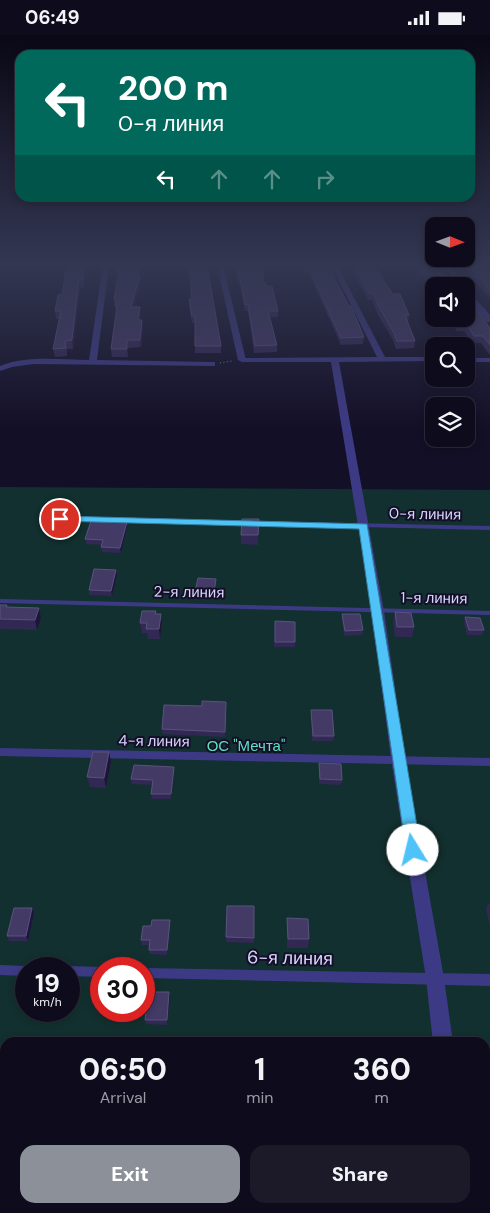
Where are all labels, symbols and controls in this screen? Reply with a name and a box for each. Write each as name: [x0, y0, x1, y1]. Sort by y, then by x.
text: 06:49: [25, 5, 80, 30]
text: 200 m: [118, 65, 229, 111]
icon: left: [35, 70, 100, 135]
text: 0-я линия: [118, 109, 224, 138]
icon: left: [152, 165, 180, 193]
icon: ahead: [205, 165, 233, 193]
icon: ahead: [258, 165, 286, 193]
icon: right: [311, 165, 339, 193]
north arrow: [425, 217, 475, 267]
map controls: [425, 217, 475, 447]
button: sound: [425, 277, 475, 327]
button: search: [425, 337, 475, 387]
button: layers: [425, 397, 475, 447]
pin: [39, 498, 81, 540]
street label: 0-я линия: [389, 503, 461, 525]
icon: arrive: [46, 505, 74, 533]
street label: 2-я линия: [153, 581, 225, 603]
street label: 1-я линия: [400, 587, 468, 609]
street label: 4-я линия: [118, 730, 190, 752]
park label: ОС "Мечта": [207, 736, 285, 756]
position arrow: [386, 823, 438, 875]
street label: 6-я линия: [247, 945, 333, 971]
speed limit sign: 30: [90, 957, 155, 1022]
text: 19: [35, 967, 60, 1000]
text: km/h: [33, 994, 62, 1010]
text: 06:50: [79, 1050, 167, 1089]
text: 1: [254, 1050, 265, 1089]
text: 360: [353, 1050, 411, 1089]
text: Arrival: [100, 1087, 146, 1108]
text: min: [246, 1087, 273, 1108]
text: m: [375, 1087, 389, 1108]
button: Exit: [20, 1145, 240, 1203]
button: Share: [250, 1145, 470, 1203]

